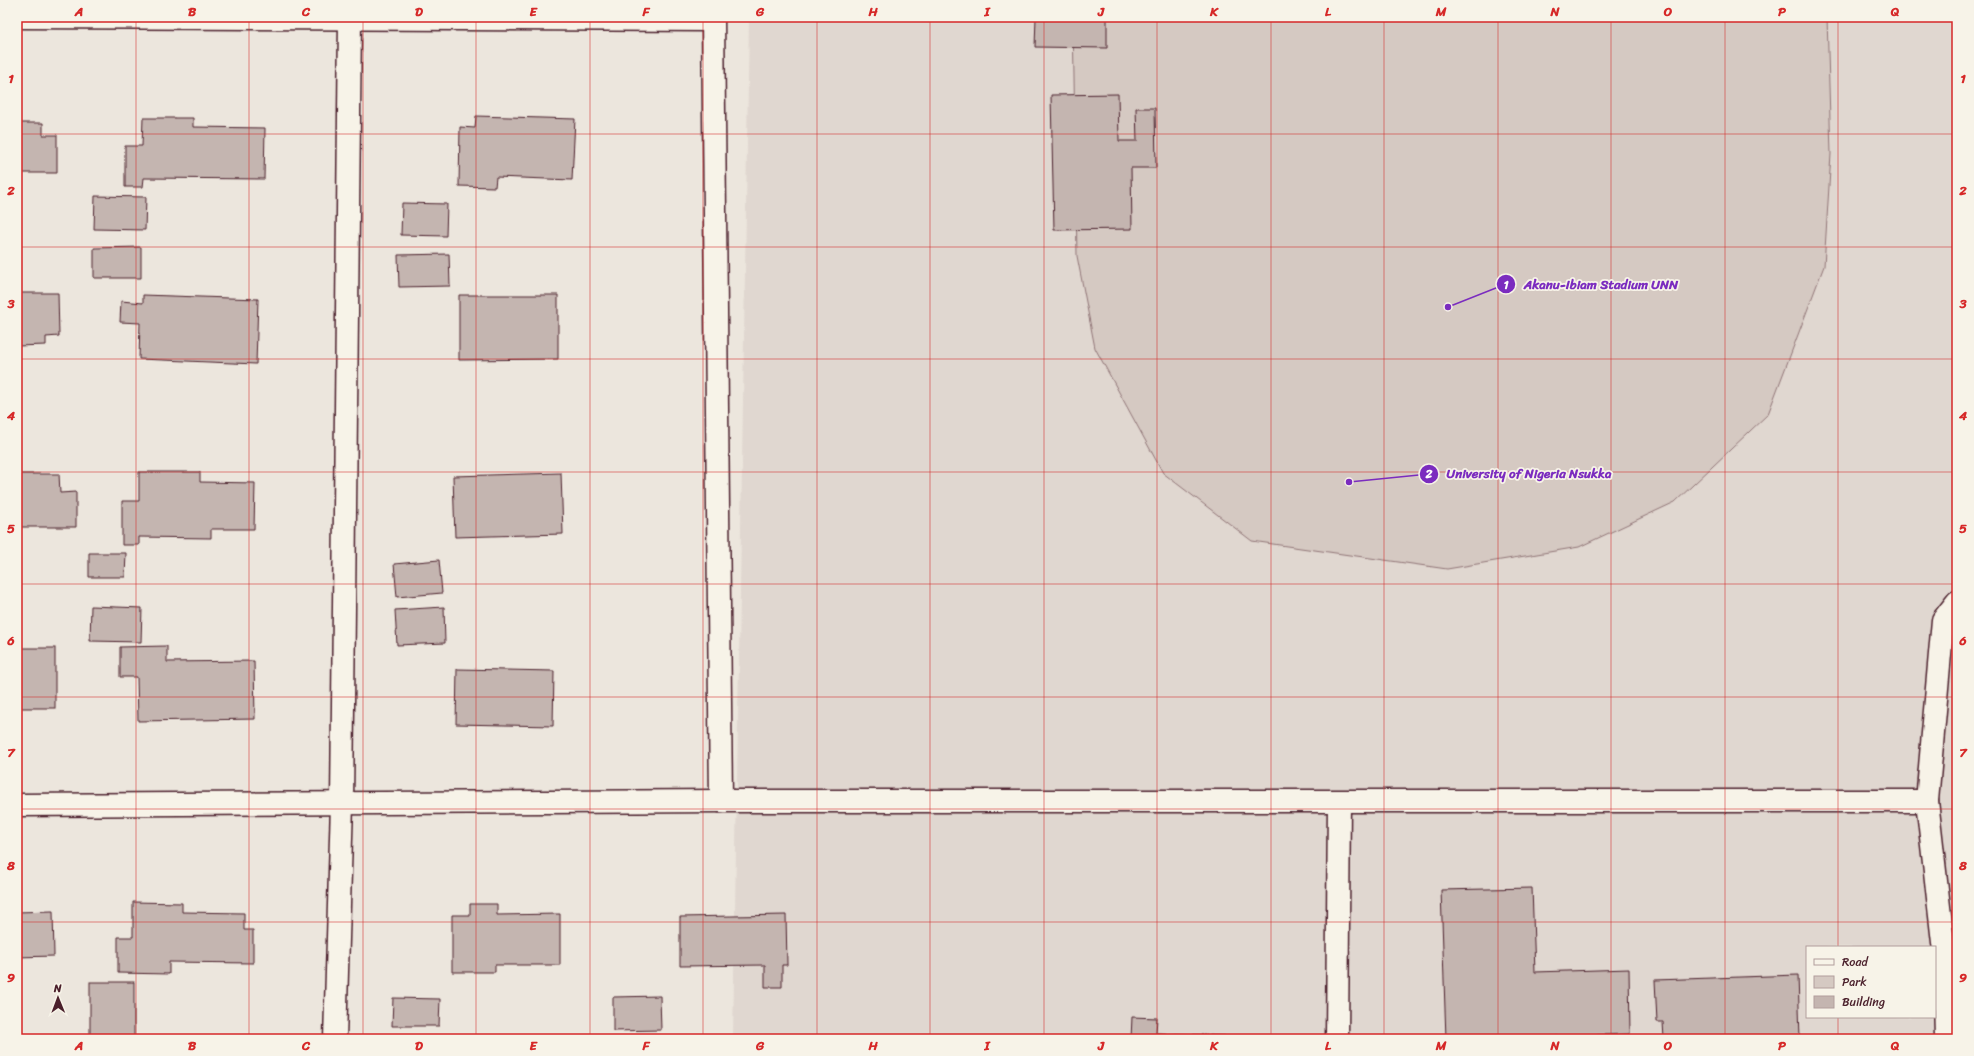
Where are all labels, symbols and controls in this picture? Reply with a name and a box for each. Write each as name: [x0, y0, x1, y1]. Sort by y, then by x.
text: A: [74, 0, 83, 23]
text: B: [188, 0, 197, 23]
text: C: [301, 0, 311, 23]
text: D: [415, 0, 423, 23]
text: E: [529, 0, 538, 23]
text: F: [641, 0, 650, 23]
text: G: [755, 0, 765, 23]
text: H: [867, 0, 878, 23]
text: I: [983, 0, 991, 23]
text: J: [1097, 0, 1105, 23]
text: K: [1209, 0, 1219, 23]
text: L: [1325, 0, 1332, 23]
text: M: [1435, 0, 1447, 23]
text: N: [1549, 0, 1560, 23]
text: O: [1663, 0, 1673, 23]
text: P: [1778, 0, 1786, 23]
text: Q: [1890, 0, 1900, 23]
text: 1: [8, 67, 14, 90]
text: 1: [1960, 67, 1966, 90]
text: 2: [6, 179, 15, 202]
text: 2: [1958, 179, 1967, 202]
callout: Akanu-Ibiam Stadium UNN: [1496, 272, 1686, 297]
text: Akanu-Ibiam Stadium UNN: [1523, 273, 1679, 296]
text: 1: [1503, 274, 1509, 296]
text: 3: [6, 292, 15, 315]
text: 3: [1958, 292, 1967, 315]
text: 4: [6, 404, 16, 427]
text: 4: [1958, 404, 1968, 427]
callout: University of Nigeria Nsukka: [1419, 461, 1620, 486]
text: University of Nigeria Nsukka: [1447, 462, 1612, 485]
text: 2: [1425, 463, 1433, 485]
text: 5: [7, 517, 15, 540]
text: 5: [1959, 517, 1967, 540]
text: 6: [6, 629, 15, 652]
text: 6: [1958, 629, 1967, 652]
text: 7: [7, 741, 16, 764]
text: 7: [1959, 741, 1968, 764]
text: 8: [6, 854, 15, 877]
text: 8: [1958, 854, 1967, 877]
legend: [1806, 946, 1936, 1018]
text: Road: [1842, 951, 1869, 973]
text: 9: [7, 966, 15, 989]
text: 9: [1959, 966, 1967, 989]
text: Park: [1842, 971, 1867, 993]
north arrow: [38, 978, 78, 1018]
text: N: [53, 979, 62, 998]
text: Building: [1842, 991, 1885, 1013]
text: A: [74, 1034, 83, 1056]
text: B: [188, 1034, 197, 1056]
text: C: [301, 1034, 311, 1056]
text: D: [415, 1034, 423, 1056]
text: E: [529, 1034, 538, 1056]
text: F: [641, 1034, 650, 1056]
text: G: [755, 1034, 765, 1056]
text: H: [867, 1034, 878, 1056]
text: I: [983, 1034, 991, 1056]
text: J: [1097, 1034, 1105, 1056]
text: K: [1209, 1034, 1219, 1056]
text: L: [1325, 1034, 1332, 1056]
text: M: [1435, 1034, 1447, 1056]
text: N: [1549, 1034, 1560, 1056]
text: O: [1663, 1034, 1673, 1056]
text: P: [1778, 1034, 1786, 1056]
text: Q: [1890, 1034, 1900, 1056]

